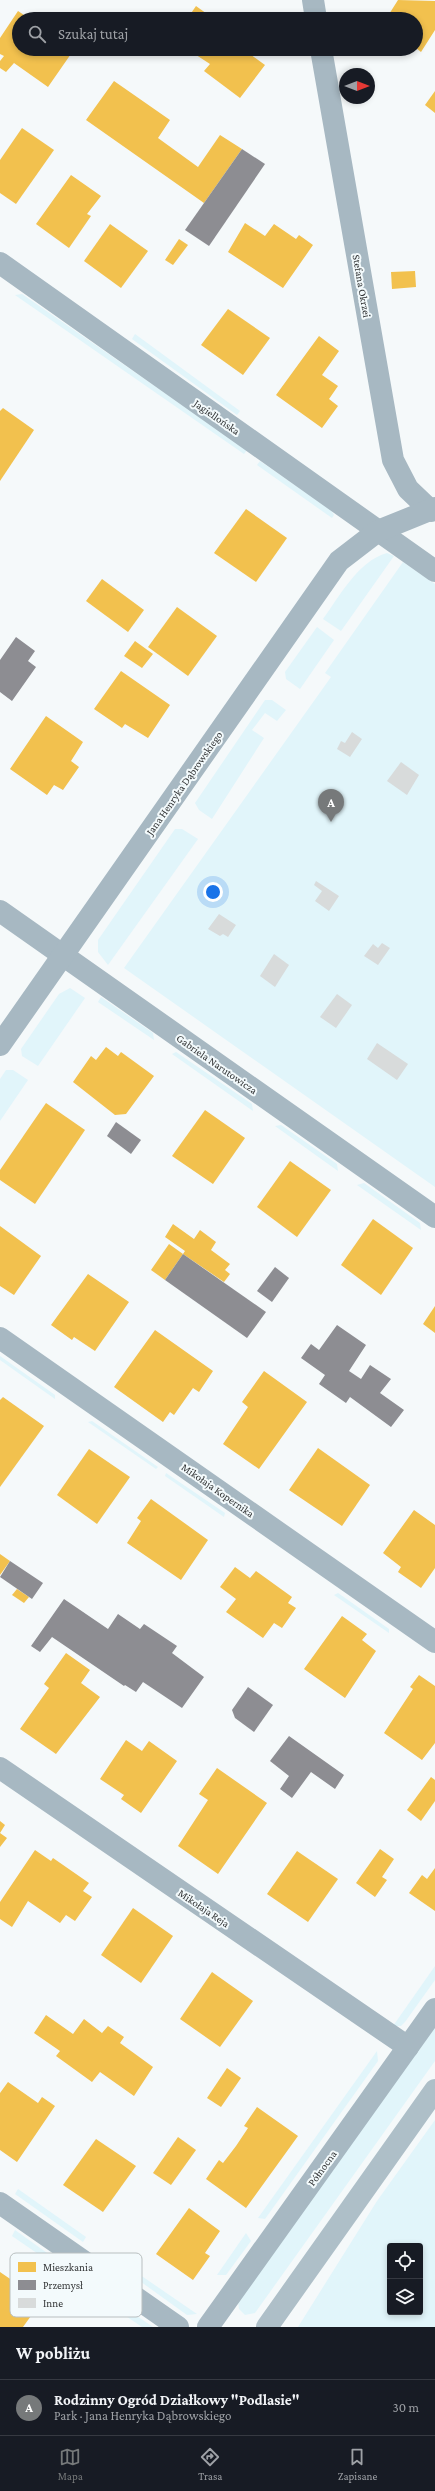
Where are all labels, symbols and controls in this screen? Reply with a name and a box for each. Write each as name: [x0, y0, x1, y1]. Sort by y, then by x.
search box: [12, 12, 423, 56]
icon: search: [26, 23, 48, 45]
text: Szukaj tutaj: [58, 26, 128, 42]
north arrow: [339, 68, 375, 104]
street label: Stefana Okrzei: [351, 254, 373, 319]
street label: Jagiellońska: [190, 396, 242, 438]
street label: Jana Henryka Dąbrowskiego: [143, 728, 226, 839]
pin: A: [318, 789, 344, 822]
your location: [203, 882, 223, 902]
street label: Gabriela Narutowicza: [174, 1032, 260, 1096]
street label: Mikołaja Kopernika: [179, 1461, 257, 1520]
street label: Mikołaja Reja: [176, 1887, 232, 1930]
street label: Północna: [305, 2148, 339, 2188]
map controls: [387, 2243, 423, 2315]
button: locate: [387, 2243, 423, 2279]
legend: [10, 2253, 142, 2317]
text: Mieszkania: [43, 2261, 93, 2273]
text: Przemysł: [43, 2279, 83, 2292]
button: layers: [387, 2279, 423, 2315]
text: Inne: [43, 2297, 63, 2309]
text: W pobliżu: [16, 2344, 90, 2363]
text: Rodzinny Ogród Działkowy "Podlasie": [54, 2392, 300, 2408]
text: A: [25, 2400, 33, 2415]
text: 30 m: [393, 2400, 419, 2415]
text: Park · Jana Henryka Dąbrowskiego: [54, 2408, 232, 2423]
tab: Mapa: [58, 2446, 83, 2482]
tab: Trasa: [198, 2446, 222, 2482]
tab: Zapisane: [338, 2446, 377, 2482]

